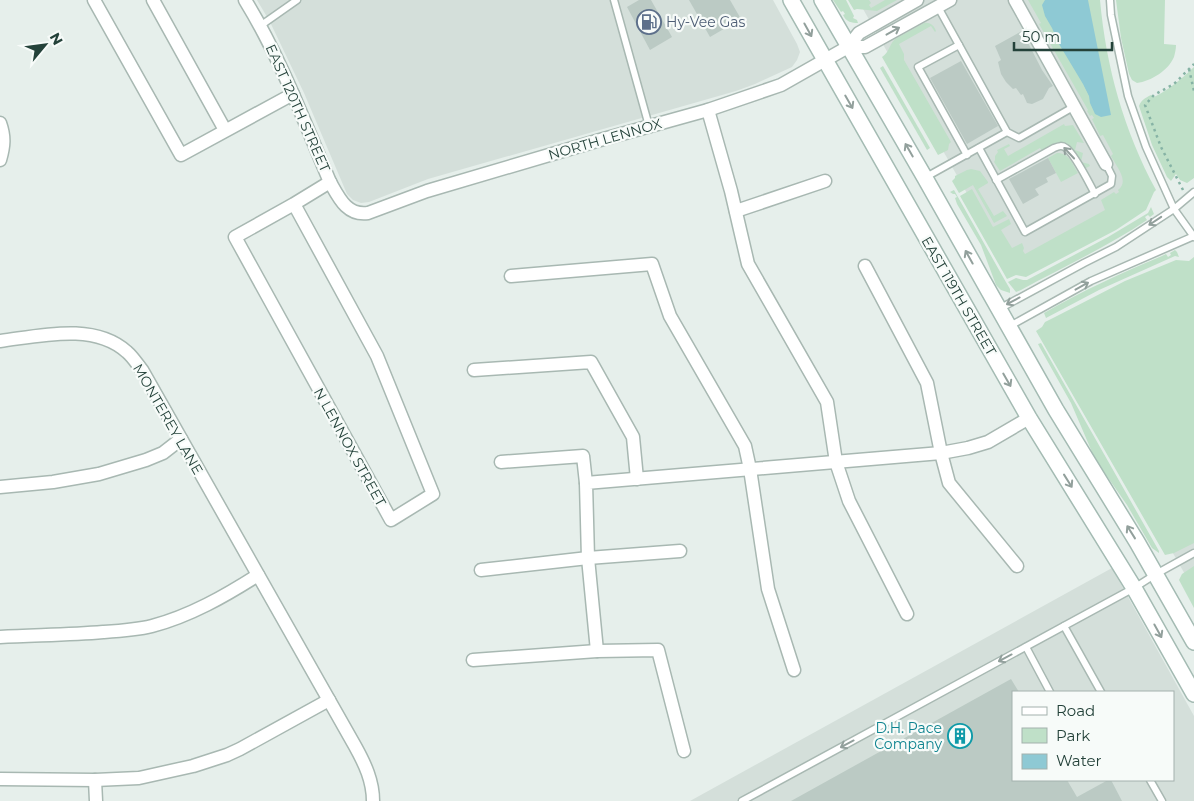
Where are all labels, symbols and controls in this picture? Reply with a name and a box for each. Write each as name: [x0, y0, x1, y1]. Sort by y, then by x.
fuel station icon: Hy-Vee Gas: [636, 9, 662, 35]
place label: Hy-Vee Gas: [666, 13, 745, 31]
north arrow: [20, 20, 70, 70]
scale bar: [1014, 20, 1112, 52]
one-way arrow: [804, 22, 813, 37]
one-way arrow: [885, 26, 900, 36]
text: 50 m: [1022, 27, 1060, 46]
text: N: [46, 29, 67, 48]
street label: EAST 120TH STREET: [262, 41, 334, 175]
one-way arrow: [844, 94, 854, 109]
street label: NORTH LENNOX: [546, 114, 664, 164]
one-way arrow: [903, 144, 913, 158]
one-way arrow: [1063, 147, 1075, 159]
one-way arrow: [1148, 216, 1162, 226]
street label: EAST 119TH STREET: [918, 233, 1000, 359]
one-way arrow: [964, 250, 974, 264]
one-way arrow: [1074, 280, 1089, 290]
one-way arrow: [1006, 296, 1021, 306]
street label: MONTEREY LANE: [129, 360, 207, 478]
one-way arrow: [1003, 372, 1012, 387]
street label: N LENNOX STREET: [310, 384, 390, 510]
one-way arrow: [1063, 473, 1073, 487]
one-way arrow: [1126, 526, 1136, 540]
one-way arrow: [1153, 623, 1163, 638]
one-way arrow: [998, 653, 1013, 663]
legend: [1012, 691, 1174, 781]
text: Road: [1056, 701, 1095, 720]
place label: D.H. Pace Company: [874, 719, 942, 753]
building icon: D.H. Pace Company: [947, 723, 973, 749]
text: Park: [1056, 726, 1090, 745]
one-way arrow: [840, 739, 855, 749]
text: Water: [1056, 751, 1102, 770]

